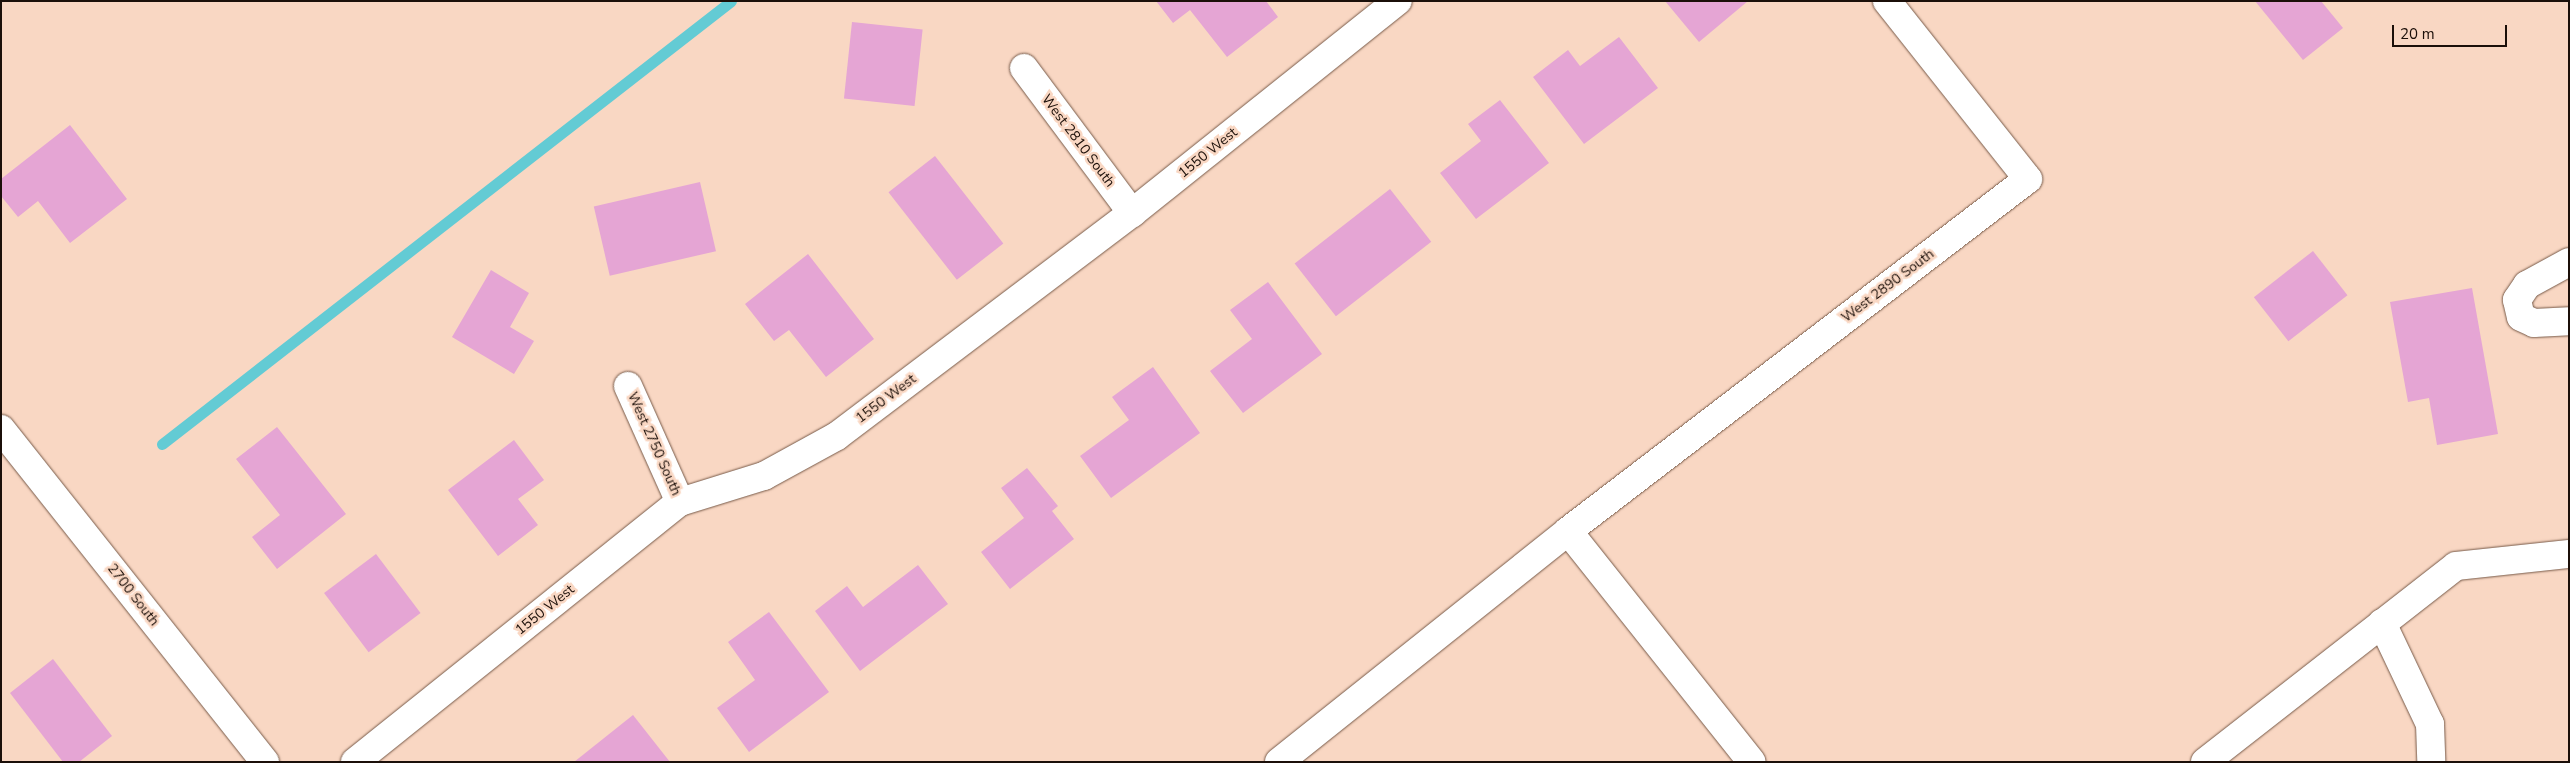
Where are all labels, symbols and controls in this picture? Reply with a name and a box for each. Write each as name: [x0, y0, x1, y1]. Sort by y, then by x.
scale bar: [2395, 15, 2510, 47]
text: 20 m: [2400, 24, 2435, 44]
street label: West 2810 South: [1038, 91, 1118, 191]
street label: 1550 West: [1175, 124, 1241, 182]
street label: West 2890 South: [1838, 246, 1938, 326]
street label: 1550 West: [853, 371, 919, 427]
street label: West 2750 South: [624, 390, 684, 498]
street label: 2700 South: [104, 561, 162, 629]
street label: 1550 West: [512, 581, 578, 639]

